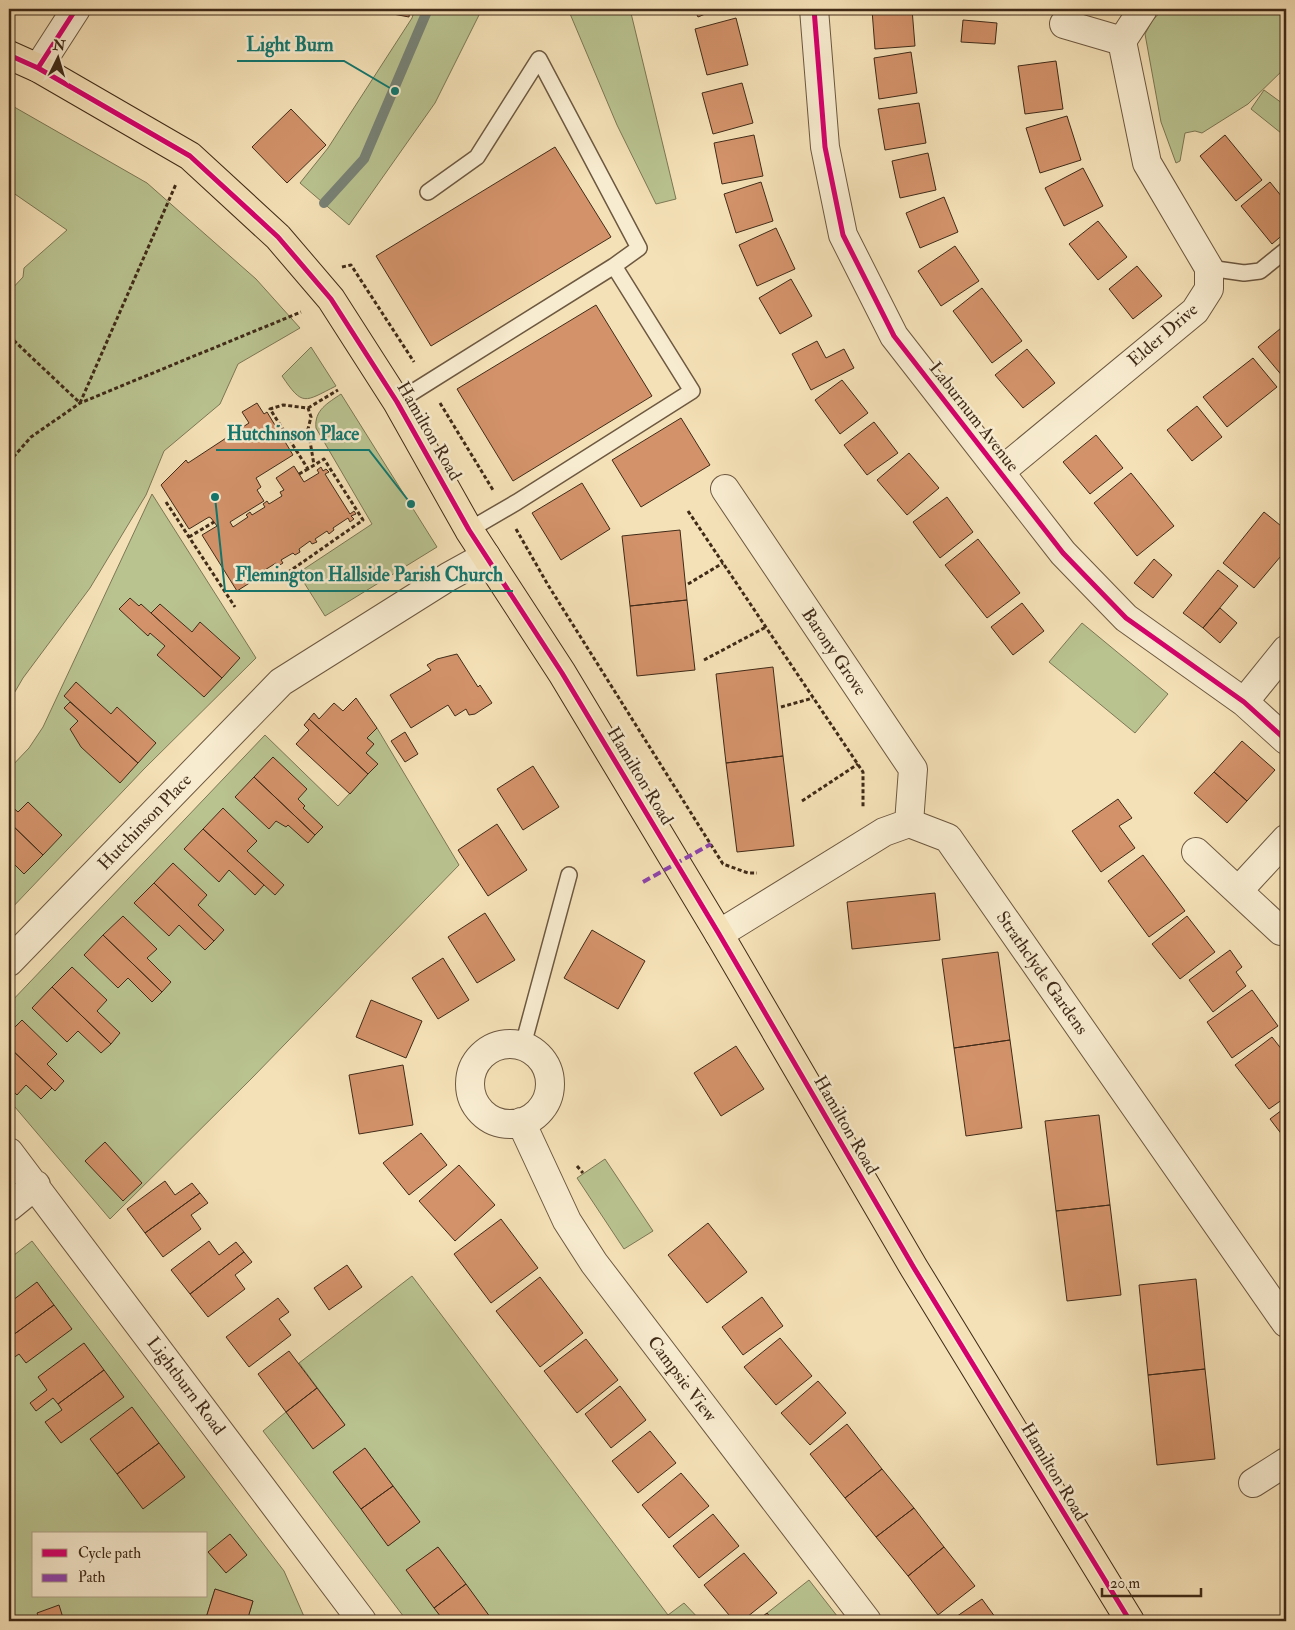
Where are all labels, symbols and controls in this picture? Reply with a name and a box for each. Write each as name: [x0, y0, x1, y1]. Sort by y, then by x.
callout: Light Burn: [237, 27, 344, 61]
north arrow: [32, 32, 82, 82]
text: Light Burn: [246, 33, 334, 58]
text: N: [51, 36, 67, 55]
street label: Elder Drive: [1123, 298, 1203, 372]
street label: Laburnum Avenue: [924, 357, 1024, 477]
street label: Hamilton Road: [391, 377, 467, 485]
callout: Hutchinson Place: [216, 416, 369, 450]
text: Hutchinson Place: [227, 422, 359, 446]
callout: Flemington Hallside Parish Church: [225, 557, 513, 591]
text: Flemington Hallside Parish Church: [235, 563, 503, 588]
street label: Barony Grove: [796, 604, 872, 701]
street label: Hamilton Road: [602, 723, 678, 829]
street label: Hutchinson Place: [93, 768, 197, 875]
street label: Strathclyde Gardens: [991, 907, 1093, 1039]
street label: Hamilton Road: [808, 1071, 884, 1179]
street label: Campsie View: [642, 1331, 722, 1427]
street label: Lightburn Road: [142, 1332, 231, 1440]
street label: Hamilton Road: [1016, 1419, 1092, 1525]
legend: [32, 1532, 208, 1598]
text: Cycle path: [78, 1544, 141, 1564]
scale bar: [1102, 1565, 1201, 1597]
text: Path: [78, 1568, 105, 1587]
text: 20 m: [1110, 1574, 1140, 1593]

